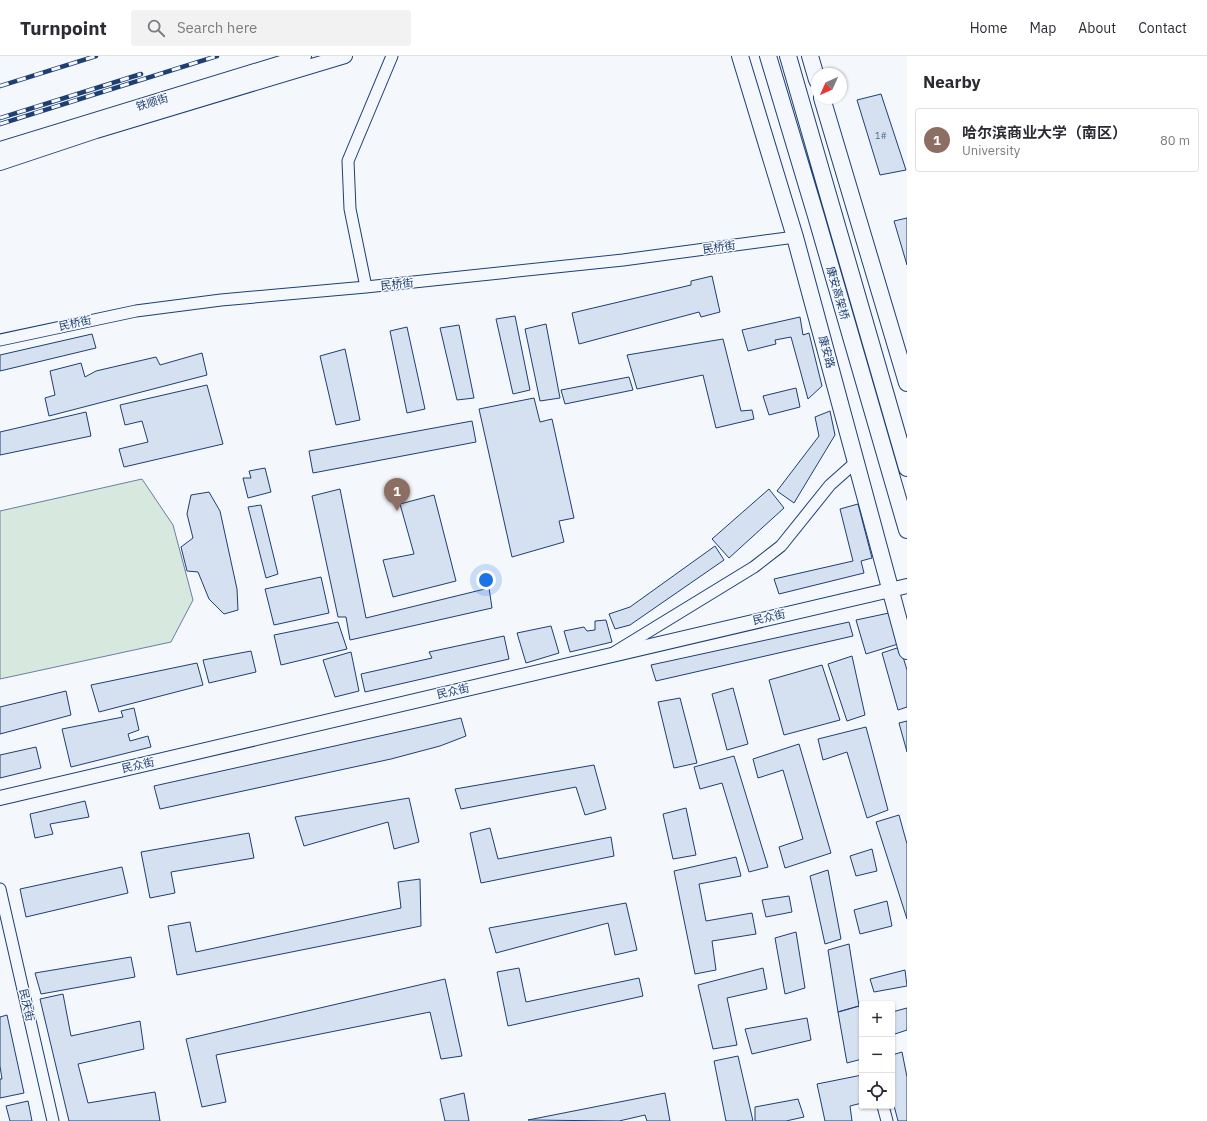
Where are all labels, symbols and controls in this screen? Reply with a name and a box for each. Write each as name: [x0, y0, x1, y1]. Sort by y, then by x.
search box: [131, 10, 411, 46]
text: Turnpoint: [20, 16, 107, 40]
icon: search: [145, 17, 167, 39]
text: Search here: [177, 18, 257, 37]
text: Home: [970, 19, 1007, 37]
text: Map: [1029, 19, 1056, 37]
text: About: [1078, 19, 1116, 37]
text: Contact: [1138, 19, 1187, 37]
north arrow: [811, 68, 847, 104]
text: Nearby: [923, 71, 981, 93]
street label: 铁顺街: [134, 90, 170, 114]
text: 哈尔滨商业大学（南区）: [962, 123, 1127, 142]
house number: 1#: [875, 130, 887, 141]
text: 1: [933, 132, 941, 149]
text: 80 m: [1160, 132, 1190, 149]
text: University: [962, 142, 1020, 159]
street label: 民桥街: [702, 238, 736, 256]
street label: 康安高架桥: [824, 265, 852, 321]
street label: 民桥街: [380, 275, 414, 293]
street label: 民桥街: [57, 313, 93, 333]
street label: 康安路: [816, 334, 838, 370]
pin: 1: [384, 478, 410, 511]
your location: [476, 570, 496, 590]
street label: 民众街: [751, 606, 787, 628]
street label: 民众街: [435, 680, 471, 702]
street label: 民众街: [120, 754, 156, 776]
street label: 民庆街: [16, 987, 38, 1023]
map controls: [859, 1001, 895, 1109]
button: +: [859, 1001, 895, 1037]
button: −: [859, 1037, 895, 1073]
button: locate: [859, 1073, 895, 1109]

